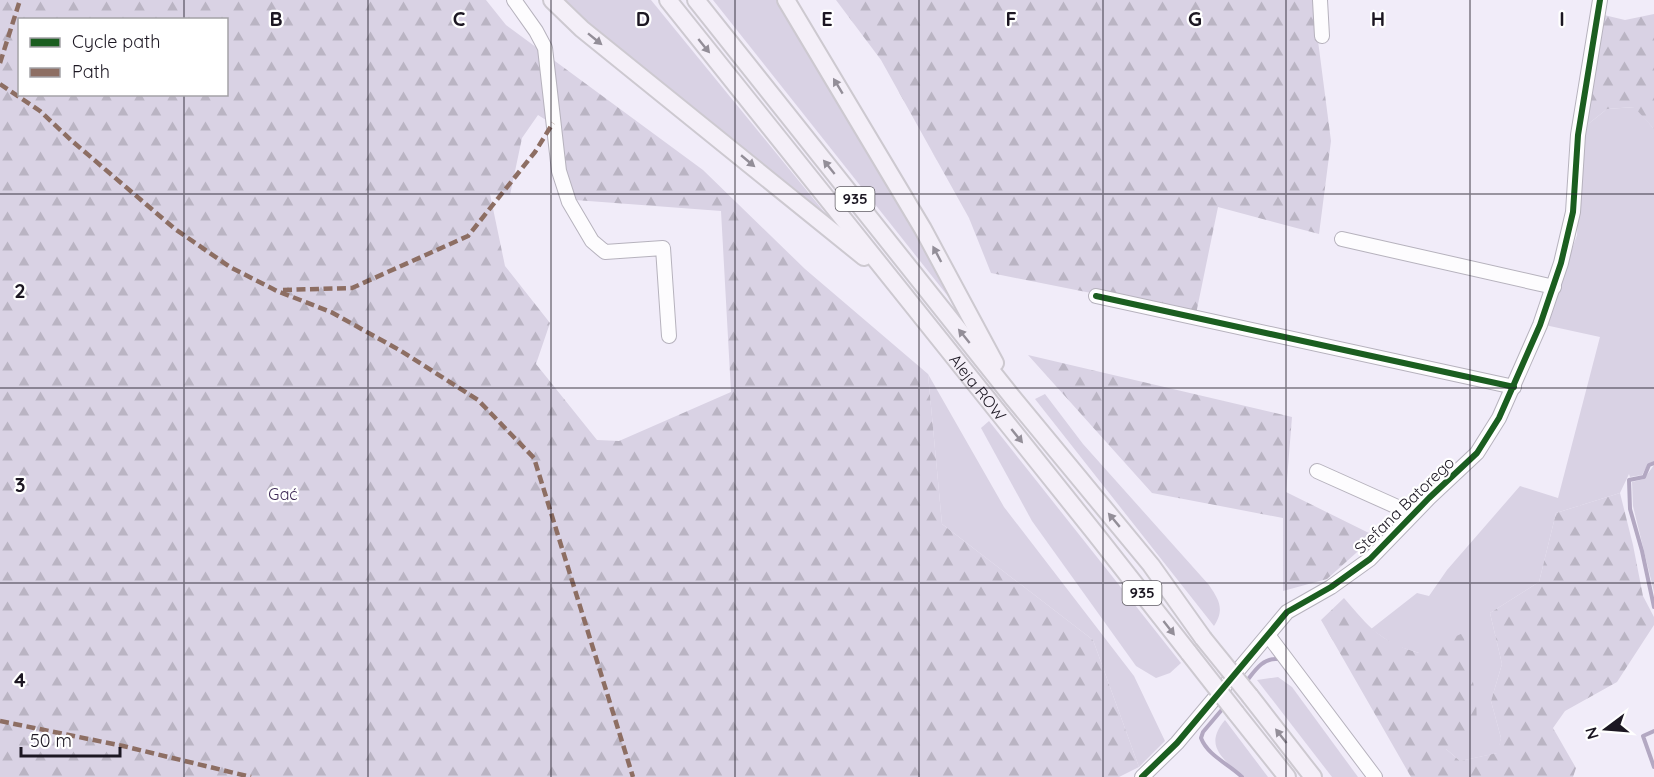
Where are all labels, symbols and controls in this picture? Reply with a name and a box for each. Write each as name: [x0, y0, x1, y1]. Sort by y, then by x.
text: B: [269, 6, 283, 31]
text: C: [453, 6, 466, 31]
text: D: [636, 6, 650, 31]
text: E: [821, 6, 833, 31]
text: F: [1005, 6, 1017, 31]
text: G: [1188, 6, 1202, 31]
text: H: [1371, 6, 1385, 31]
text: I: [1559, 6, 1565, 31]
legend: [18, 18, 228, 96]
text: Cycle path: [72, 30, 160, 53]
one-way arrow: [588, 33, 603, 45]
one-way arrow: [698, 38, 711, 54]
text: Path: [72, 60, 110, 83]
one-way arrow: [833, 77, 843, 94]
one-way arrow: [740, 154, 755, 167]
one-way arrow: [823, 159, 836, 175]
road number: 935: [836, 187, 874, 211]
one-way arrow: [932, 245, 942, 262]
text: 2: [14, 278, 26, 303]
one-way arrow: [957, 328, 970, 344]
street label: Aleja ROW: [945, 350, 1011, 424]
one-way arrow: [1011, 428, 1024, 444]
street label: Stefana Batorego: [1350, 452, 1458, 558]
text: 3: [15, 472, 25, 497]
park label: Gać: [268, 484, 298, 504]
one-way arrow: [1108, 513, 1121, 528]
road number: 935: [1122, 581, 1162, 605]
one-way arrow: [1163, 620, 1175, 635]
text: 4: [14, 667, 26, 692]
north arrow: [1576, 699, 1636, 759]
scale bar: [21, 720, 120, 758]
text: N: [1580, 725, 1603, 742]
text: 50 m: [30, 729, 72, 752]
one-way arrow: [1276, 729, 1288, 744]

